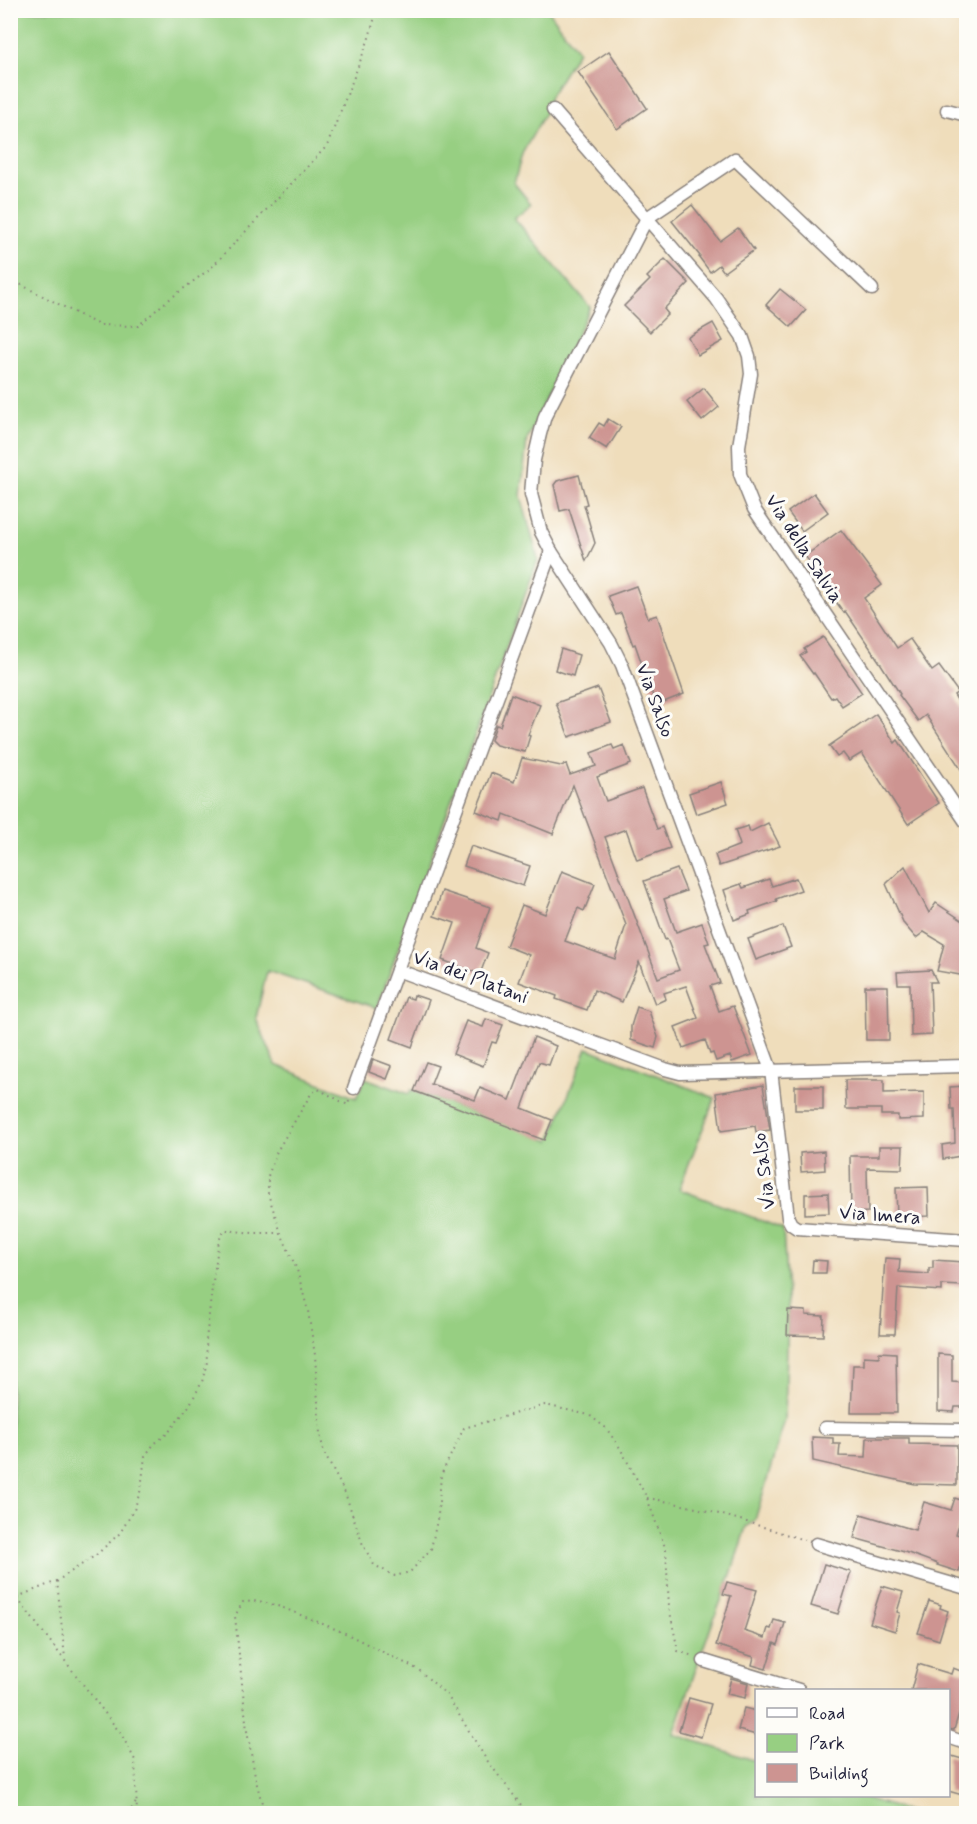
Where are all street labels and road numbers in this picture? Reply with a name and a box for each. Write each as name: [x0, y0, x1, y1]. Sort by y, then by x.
street label: Via della Salvia: [758, 489, 849, 609]
street label: Via Salso: [629, 660, 680, 741]
street label: Via dei Platani: [409, 944, 532, 1011]
street label: Via Salso: [746, 1131, 783, 1211]
street label: Via Imera: [838, 1199, 922, 1232]

